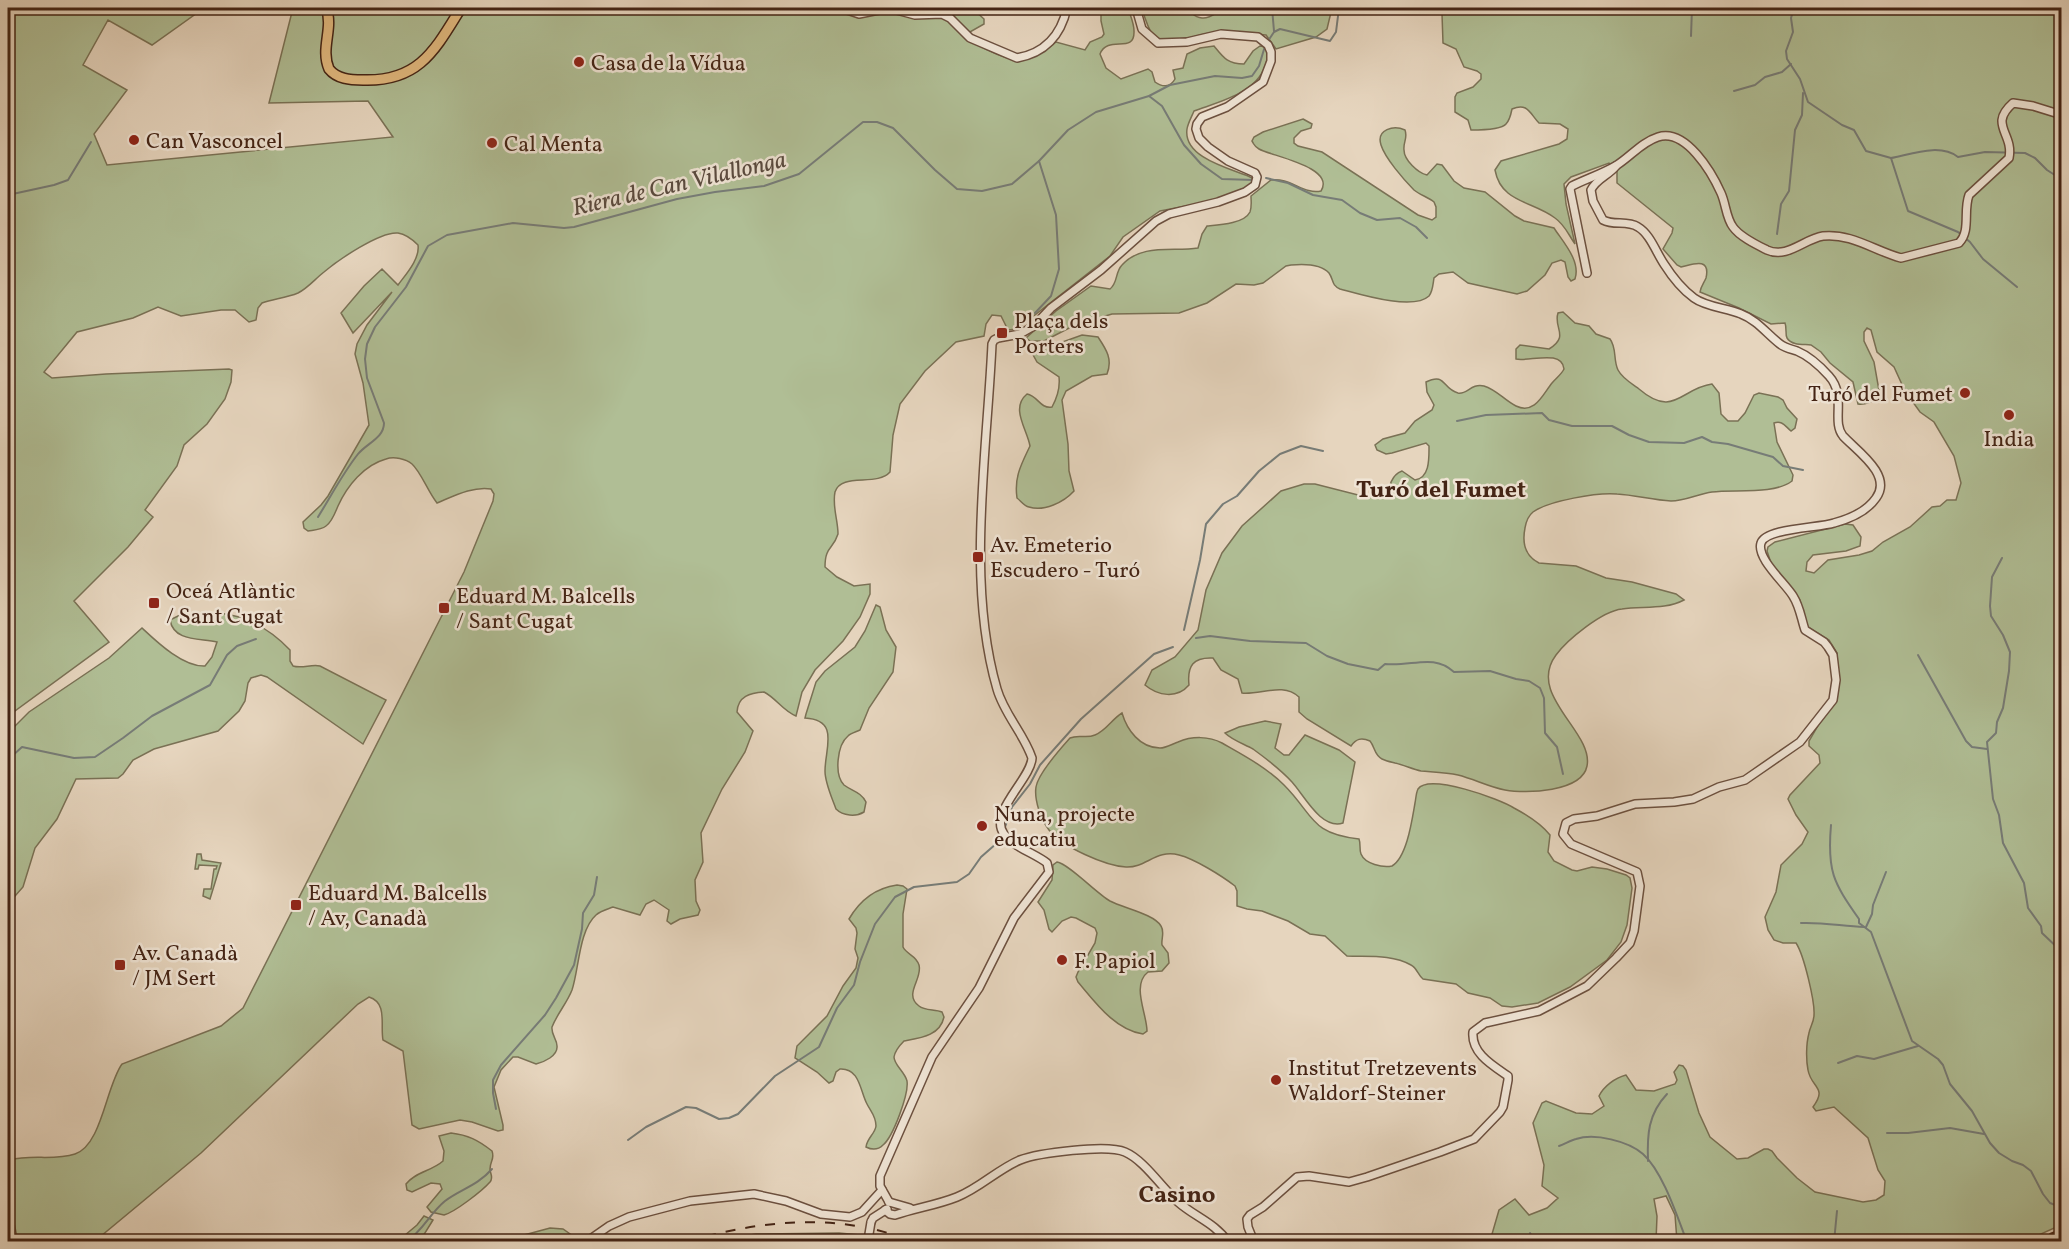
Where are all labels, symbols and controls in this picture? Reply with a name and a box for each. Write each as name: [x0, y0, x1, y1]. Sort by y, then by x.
place label: Casa de la Vídua: [591, 49, 746, 80]
marker: Casa de la Vídua: [572, 55, 586, 69]
place label: Can Vasconcel: [146, 127, 283, 158]
place label: Cal Menta: [504, 130, 603, 161]
marker: Can Vasconcel: [127, 133, 141, 147]
marker: Cal Menta: [485, 136, 499, 150]
water label: Riera de Can Vilallonga: [569, 144, 790, 226]
place label: Plaça dels Porters: [1014, 307, 1108, 363]
marker: Plaça dels Porters: [995, 326, 1009, 340]
place label: Turó del Fumet: [1808, 380, 1953, 411]
marker: Turó del Fumet: [1958, 386, 1972, 400]
marker: India: [2002, 408, 2016, 422]
place label: India: [1984, 425, 2034, 456]
district label: Turó del Fumet: [1356, 474, 1526, 508]
place label: Av. Emeterio Escudero - Turó: [990, 531, 1140, 587]
marker: Av. Emeterio Escudero - Turó: [971, 550, 985, 564]
place label: Oceá Atlàntic / Sant Cugat: [166, 577, 296, 633]
place label: Eduard M. Balcells / Sant Cugat: [456, 582, 635, 638]
marker: Oceá Atlàntic / Sant Cugat: [147, 596, 161, 610]
marker: Eduard M. Balcells / Sant Cugat: [437, 601, 451, 615]
place label: Nuna, projecte educatiu: [994, 800, 1135, 856]
marker: Nuna, projecte educatiu: [975, 819, 989, 833]
place label: Eduard M. Balcells / Av, Canadà: [308, 879, 487, 935]
marker: Eduard M. Balcells / Av, Canadà: [289, 898, 303, 912]
place label: Av. Canadà / JM Sert: [132, 939, 238, 995]
place label: F. Papiol: [1074, 947, 1156, 978]
marker: F. Papiol: [1055, 953, 1069, 967]
marker: Av. Canadà / JM Sert: [113, 958, 127, 972]
place label: Institut Tretzevents Waldorf-Steiner: [1288, 1054, 1477, 1110]
marker: Institut Tretzevents Waldorf-Steiner: [1269, 1073, 1283, 1087]
district label: Casino: [1138, 1179, 1216, 1213]

